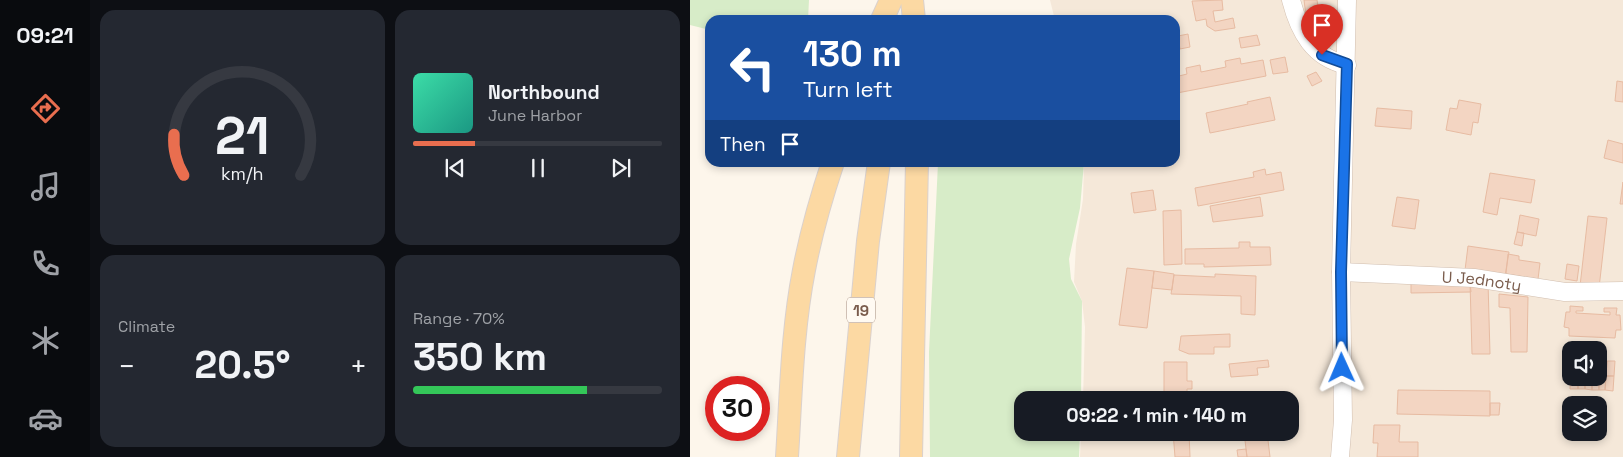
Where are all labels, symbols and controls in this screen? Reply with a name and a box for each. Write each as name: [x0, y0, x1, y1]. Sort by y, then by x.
pin: [1301, 4, 1343, 55]
icon: arrive: [1308, 11, 1336, 39]
text: 09:21: [16, 21, 74, 49]
text: 130 m: [803, 32, 902, 76]
icon: left: [720, 35, 785, 100]
text: Turn left: [803, 75, 893, 103]
text: Northbound: [488, 80, 600, 105]
icon: directions: [28, 91, 63, 126]
text: 21: [215, 103, 270, 169]
text: June Harbor: [488, 105, 582, 126]
icon: arrive: [776, 130, 804, 158]
text: Then: [720, 132, 766, 157]
icon: previous: [441, 154, 469, 182]
icon: pause: [524, 154, 552, 182]
icon: next: [607, 154, 635, 182]
text: km/h: [221, 162, 264, 185]
icon: music: [28, 169, 63, 204]
icon: phone: [28, 246, 63, 281]
street label: U Jednoty: [1441, 266, 1523, 296]
road number: 19: [847, 298, 875, 322]
text: Range · 70%: [413, 308, 505, 329]
text: Climate: [118, 316, 175, 337]
icon: climate: [28, 323, 63, 358]
text: 350 km: [413, 333, 547, 381]
text: 20.5°: [195, 341, 290, 389]
position arrow: [1315, 341, 1367, 393]
map controls: [1562, 341, 1607, 441]
button: sound: [1562, 341, 1607, 386]
text: −: [118, 348, 135, 384]
text: +: [350, 348, 367, 384]
speed limit sign: 30: [705, 376, 770, 441]
button: layers: [1562, 396, 1607, 441]
icon: car: [28, 401, 63, 436]
text: 09:22 · 1 min · 140 m: [1066, 403, 1247, 428]

